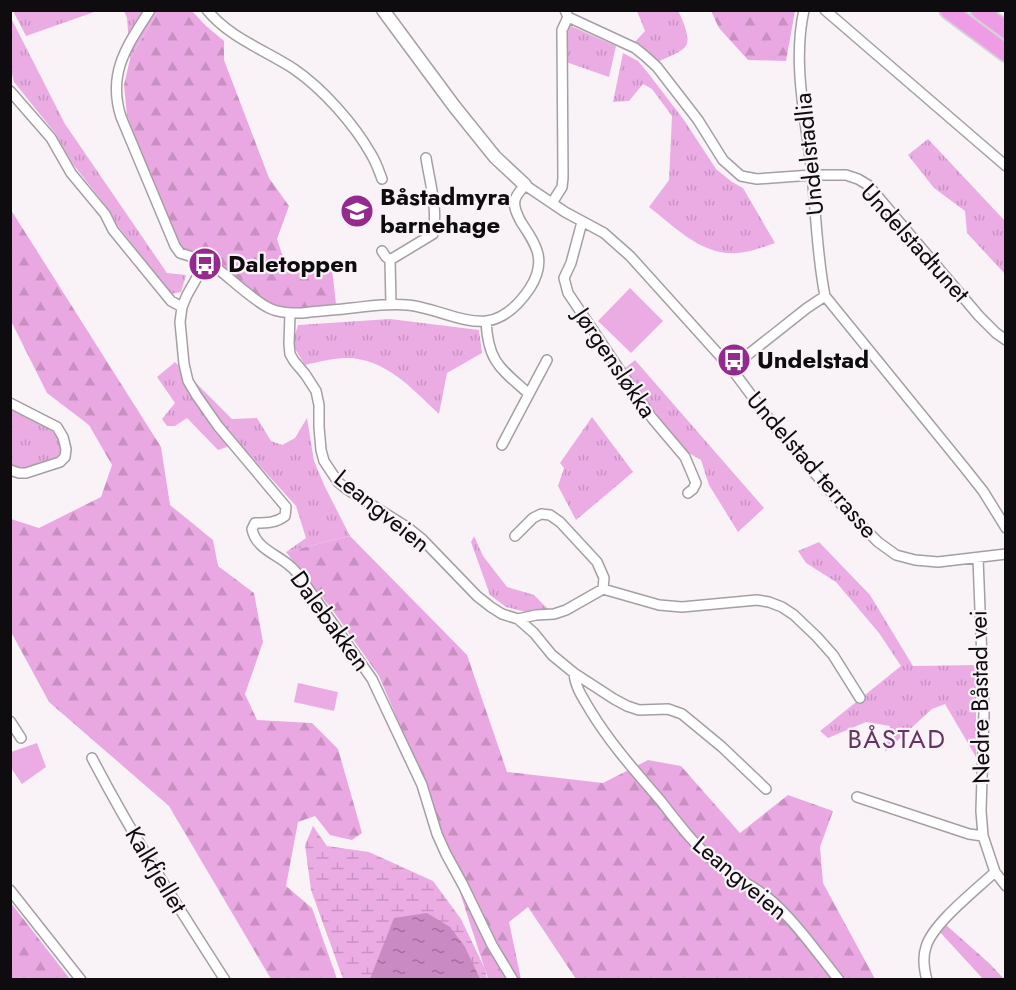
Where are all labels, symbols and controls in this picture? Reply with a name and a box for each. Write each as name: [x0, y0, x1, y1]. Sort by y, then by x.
street label: Undelstadlia: [785, 91, 832, 217]
street label: Undelstadtunet: [853, 176, 978, 310]
place label: Båstadmyra barnehage: [380, 179, 510, 242]
school or university icon: Båstadmyra barnehage: [339, 193, 375, 229]
bus stop icon: Daletoppen: [187, 246, 223, 282]
place label: Daletoppen: [228, 246, 358, 281]
street label: Jørgensløkka: [564, 298, 665, 425]
bus stop icon: Undelstad: [716, 342, 752, 378]
place label: Undelstad: [757, 342, 869, 377]
street label: Undelstad terrasse: [739, 383, 886, 546]
street label: Leangveien: [327, 461, 438, 560]
street label: Dalebakken: [282, 563, 379, 678]
street label: Nedre Båstad vei: [960, 610, 999, 784]
district label: BÅSTAD: [848, 720, 946, 758]
street label: Kalkfjellet: [117, 820, 196, 920]
street label: Leangveien: [685, 827, 796, 928]

